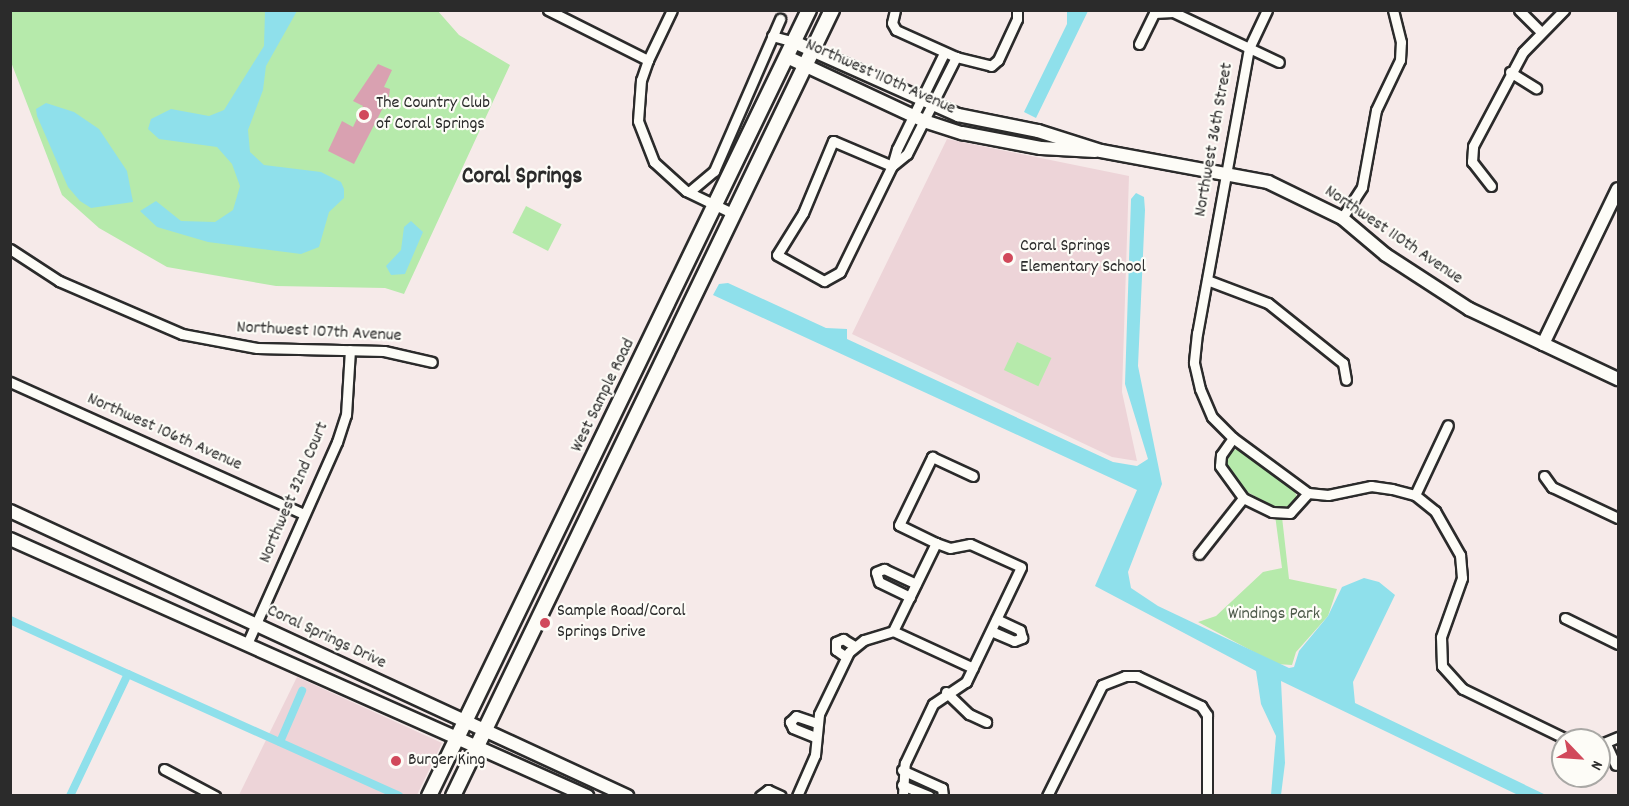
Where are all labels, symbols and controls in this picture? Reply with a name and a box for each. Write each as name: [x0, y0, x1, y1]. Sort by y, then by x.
street label: Northwest 110th Avenue: [801, 35, 959, 121]
street label: Northwest 36th Street: [1191, 61, 1239, 219]
place label: The Country Club of Coral Springs: [376, 94, 490, 136]
marker: The Country Club of Coral Springs: [357, 108, 371, 122]
district label: Coral Springs: [462, 164, 582, 192]
street label: Northwest 110th Avenue: [1320, 182, 1466, 290]
place label: Coral Springs Elementary School: [1020, 237, 1146, 280]
marker: Coral Springs Elementary School: [1001, 251, 1015, 265]
street label: Northwest 107th Avenue: [236, 318, 402, 348]
street label: West Sample Road: [567, 336, 641, 456]
street label: Northwest 106th Avenue: [83, 389, 245, 477]
street label: Northwest 32nd Court: [256, 419, 334, 567]
street label: Coral Springs Drive: [263, 601, 389, 675]
place label: Sample Road/Coral Springs Drive: [557, 602, 685, 644]
park label: Windings Park: [1228, 604, 1320, 626]
marker: Sample Road/Coral Springs Drive: [538, 616, 552, 630]
north arrow: [1551, 728, 1611, 788]
place label: Burger King: [408, 750, 485, 772]
marker: Burger King: [389, 754, 403, 768]
text: N: [1584, 757, 1608, 773]

